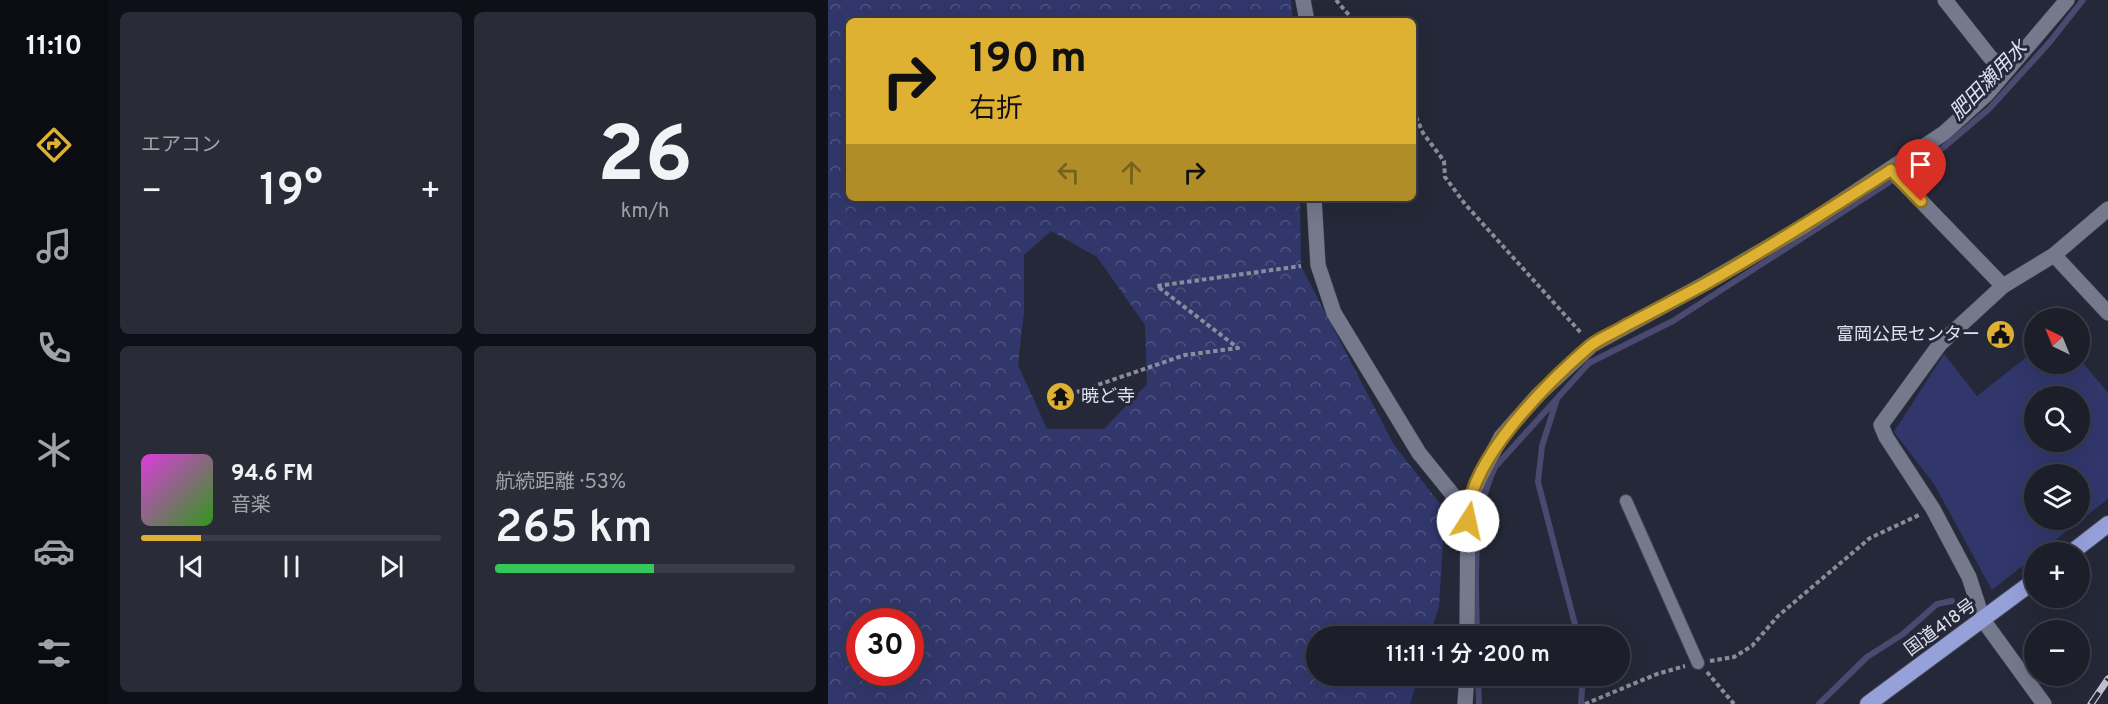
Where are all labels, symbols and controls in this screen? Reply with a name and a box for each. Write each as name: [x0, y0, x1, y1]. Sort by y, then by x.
text: 11:10: [26, 30, 82, 64]
text: 190 m: [969, 34, 1087, 87]
water label: 肥田瀬用水: [1945, 35, 2035, 126]
icon: right: [870, 42, 948, 120]
text: 右折: [969, 93, 1023, 127]
text: 26: [597, 110, 693, 209]
icon: directions: [33, 124, 75, 166]
text: エアコン: [141, 133, 221, 159]
pin: [1895, 139, 1946, 201]
icon: arrive: [1904, 148, 1937, 181]
icon: left: [1052, 156, 1085, 189]
icon: ahead: [1115, 156, 1148, 189]
icon: right: [1178, 156, 1211, 189]
text: 19°: [259, 164, 323, 221]
text: −: [141, 172, 162, 214]
text: +: [420, 172, 441, 214]
text: km/h: [621, 199, 669, 225]
icon: music: [33, 225, 75, 267]
north arrow: [2024, 308, 2090, 374]
map controls: [2024, 308, 2090, 686]
public building icon: 富岡公民センター: [1985, 318, 2017, 350]
place label: 富岡公民センター: [1836, 324, 1980, 347]
icon: phone: [33, 327, 75, 369]
temple icon: 暁ど寺: [1044, 380, 1076, 412]
place label: 暁ど寺: [1081, 386, 1135, 409]
button: search: [2024, 386, 2090, 452]
icon: climate: [33, 429, 75, 471]
text: 94.6 FM: [231, 461, 313, 488]
button: layers: [2024, 464, 2090, 530]
text: 航続距離 · 53%: [495, 470, 626, 496]
position arrow: [1436, 489, 1500, 553]
text: 音楽: [231, 493, 271, 519]
text: 265 km: [495, 501, 652, 558]
icon: car: [33, 530, 75, 572]
button: +: [2024, 542, 2090, 608]
icon: previous: [175, 550, 208, 583]
icon: pause: [275, 550, 308, 583]
icon: next: [375, 550, 408, 583]
street label: 国道418号: [1901, 595, 1981, 662]
speed limit sign: 30: [846, 608, 924, 686]
button: −: [2024, 620, 2090, 686]
icon: filters: [33, 632, 75, 674]
text: 11:11 · 1 分 · 200 m: [1386, 642, 1550, 669]

